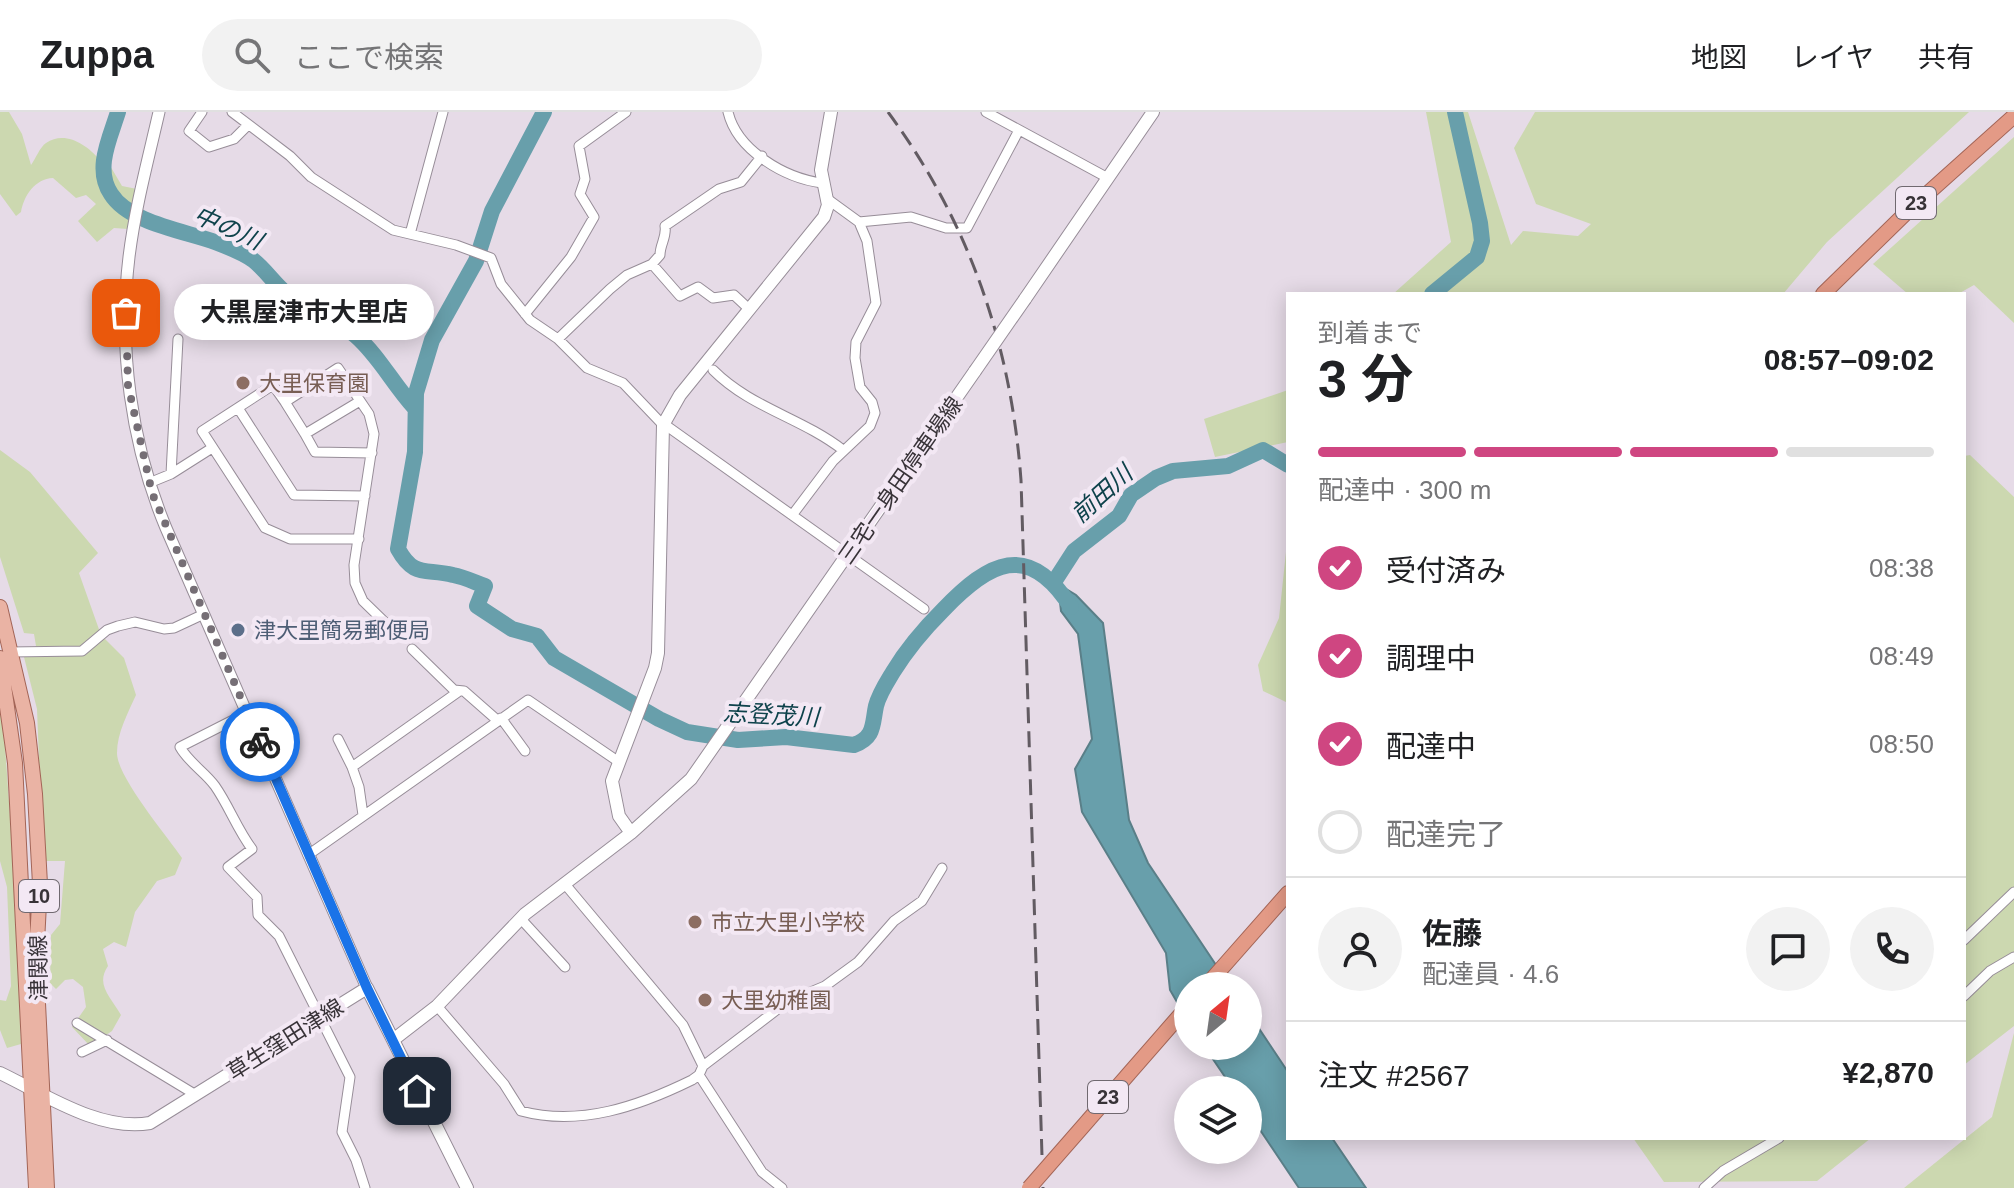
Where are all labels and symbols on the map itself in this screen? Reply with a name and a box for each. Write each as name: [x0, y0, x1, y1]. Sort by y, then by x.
road number: 23: [1896, 187, 1936, 219]
water label: 中の川: [190, 201, 269, 256]
pin: [92, 279, 160, 347]
callout: 大黒屋津市大里店: [174, 285, 434, 341]
place label: 大里保育園: [259, 371, 369, 396]
marker: 大里保育園: [234, 374, 252, 392]
street label: 三宅一身田停車場線: [833, 392, 967, 569]
water label: 前田川: [1066, 457, 1140, 528]
place label: 津大里簡易郵便局: [254, 618, 430, 643]
marker: 津大里簡易郵便局: [229, 621, 247, 639]
water label: 志登茂川: [722, 699, 823, 731]
courier: [220, 702, 300, 782]
road number: 10: [19, 880, 59, 912]
place label: 市立大里小学校: [711, 910, 865, 935]
marker: 市立大里小学校: [686, 913, 704, 931]
street label: 津関線: [25, 935, 52, 1001]
north arrow: [1174, 972, 1262, 1060]
place label: 大里幼稚園: [721, 988, 831, 1013]
marker: 大里幼稚園: [696, 991, 714, 1009]
street label: 草生窪田津線: [223, 994, 348, 1085]
pin: [383, 1057, 451, 1125]
road number: 23: [1088, 1081, 1128, 1113]

